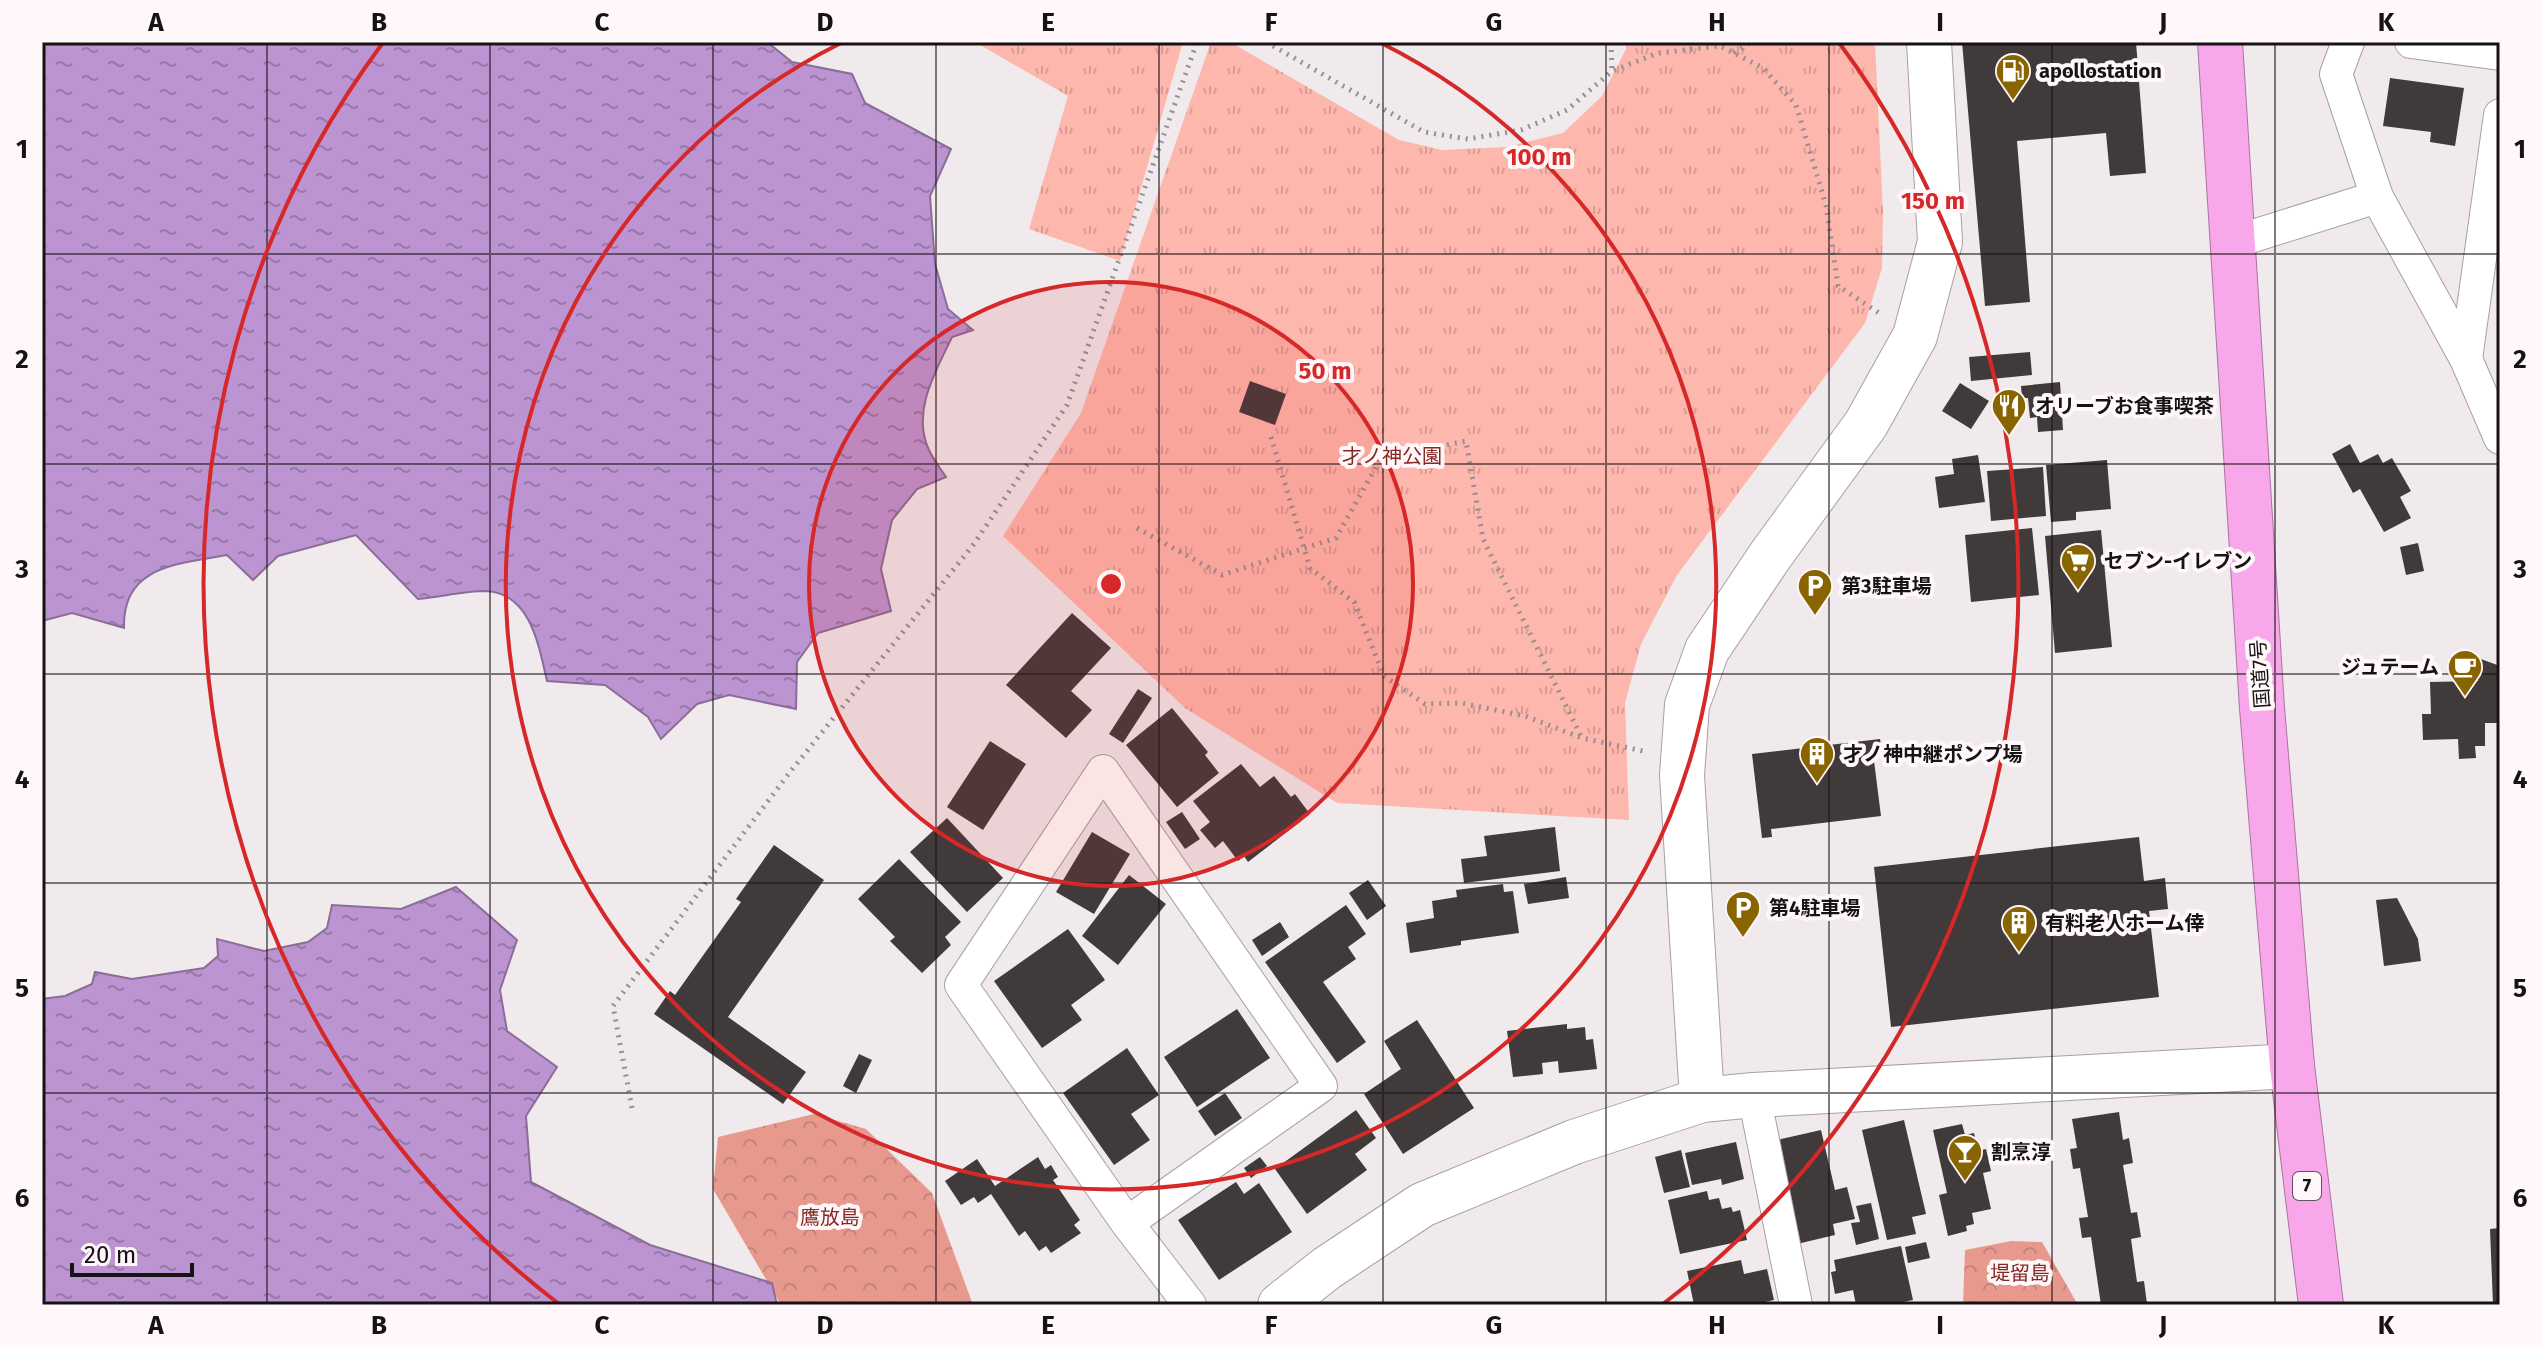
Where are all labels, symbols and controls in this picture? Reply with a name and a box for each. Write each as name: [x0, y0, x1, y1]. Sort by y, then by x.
text: A: [147, 7, 164, 38]
text: B: [371, 7, 387, 38]
text: C: [595, 7, 610, 38]
text: D: [817, 7, 834, 38]
text: E: [1041, 7, 1055, 38]
text: F: [1265, 7, 1278, 38]
text: G: [1486, 7, 1502, 38]
text: H: [1708, 7, 1726, 38]
text: I: [1936, 7, 1944, 38]
text: J: [2158, 7, 2167, 38]
text: K: [2378, 7, 2395, 38]
fuel station icon: apollostation: [1994, 52, 2032, 102]
place label: apollostation: [2039, 59, 2162, 83]
text: 1: [16, 134, 28, 165]
text: 1: [2514, 134, 2526, 165]
text: 100 m: [1506, 143, 1572, 171]
text: 150 m: [1901, 187, 1965, 215]
text: 2: [15, 344, 29, 375]
text: 2: [2513, 344, 2527, 375]
text: 50 m: [1299, 357, 1351, 385]
restaurant icon: オリーブお食事喫茶: [1990, 387, 2028, 437]
place label: オリーブお食事喫茶: [2035, 394, 2214, 418]
park label: 才ノ神公園: [1342, 444, 1442, 468]
supermarket icon: セブン-イレブン: [2059, 542, 2097, 592]
place label: セブン-イレブン: [2104, 549, 2252, 573]
text: 3: [14, 554, 29, 585]
text: 3: [2512, 554, 2527, 585]
parking icon: 第3駐車場: [1796, 567, 1834, 617]
centre of rings: [1097, 570, 1125, 598]
place label: 第3駐車場: [1841, 574, 1931, 598]
street label: 国道7号: [2246, 639, 2274, 709]
cafe icon: ジュテーム: [2446, 648, 2484, 698]
place label: ジュテーム: [2341, 655, 2439, 679]
building icon: 才ノ神中継ポンプ場: [1798, 735, 1836, 785]
place label: 才ノ神中継ポンプ場: [1843, 742, 2022, 766]
text: 4: [15, 764, 30, 795]
text: 4: [2513, 764, 2528, 795]
parking icon: 第4駐車場: [1724, 889, 1762, 939]
place label: 第4駐車場: [1769, 896, 1860, 920]
building icon: 有料老人ホーム倖: [2000, 904, 2038, 954]
place label: 有料老人ホーム倖: [2045, 911, 2204, 935]
text: 5: [15, 973, 29, 1004]
text: 5: [2513, 973, 2527, 1004]
bar icon: 割烹淳: [1946, 1133, 1984, 1183]
place label: 割烹淳: [1991, 1140, 2051, 1164]
road number: 7: [2293, 1172, 2321, 1200]
text: 6: [15, 1183, 30, 1214]
text: 6: [2513, 1183, 2528, 1214]
park label: 鷹放島: [800, 1205, 860, 1229]
scale bar: [72, 1227, 192, 1277]
text: 20 m: [84, 1241, 136, 1269]
park label: 堤留島: [1990, 1261, 2050, 1285]
text: A: [147, 1310, 164, 1341]
text: B: [371, 1310, 387, 1341]
text: C: [595, 1310, 610, 1341]
text: D: [817, 1310, 834, 1341]
text: E: [1041, 1310, 1055, 1341]
text: F: [1265, 1310, 1278, 1341]
text: G: [1486, 1310, 1502, 1341]
text: H: [1708, 1310, 1726, 1341]
text: I: [1936, 1310, 1944, 1341]
text: J: [2158, 1310, 2167, 1341]
text: K: [2378, 1310, 2395, 1341]

